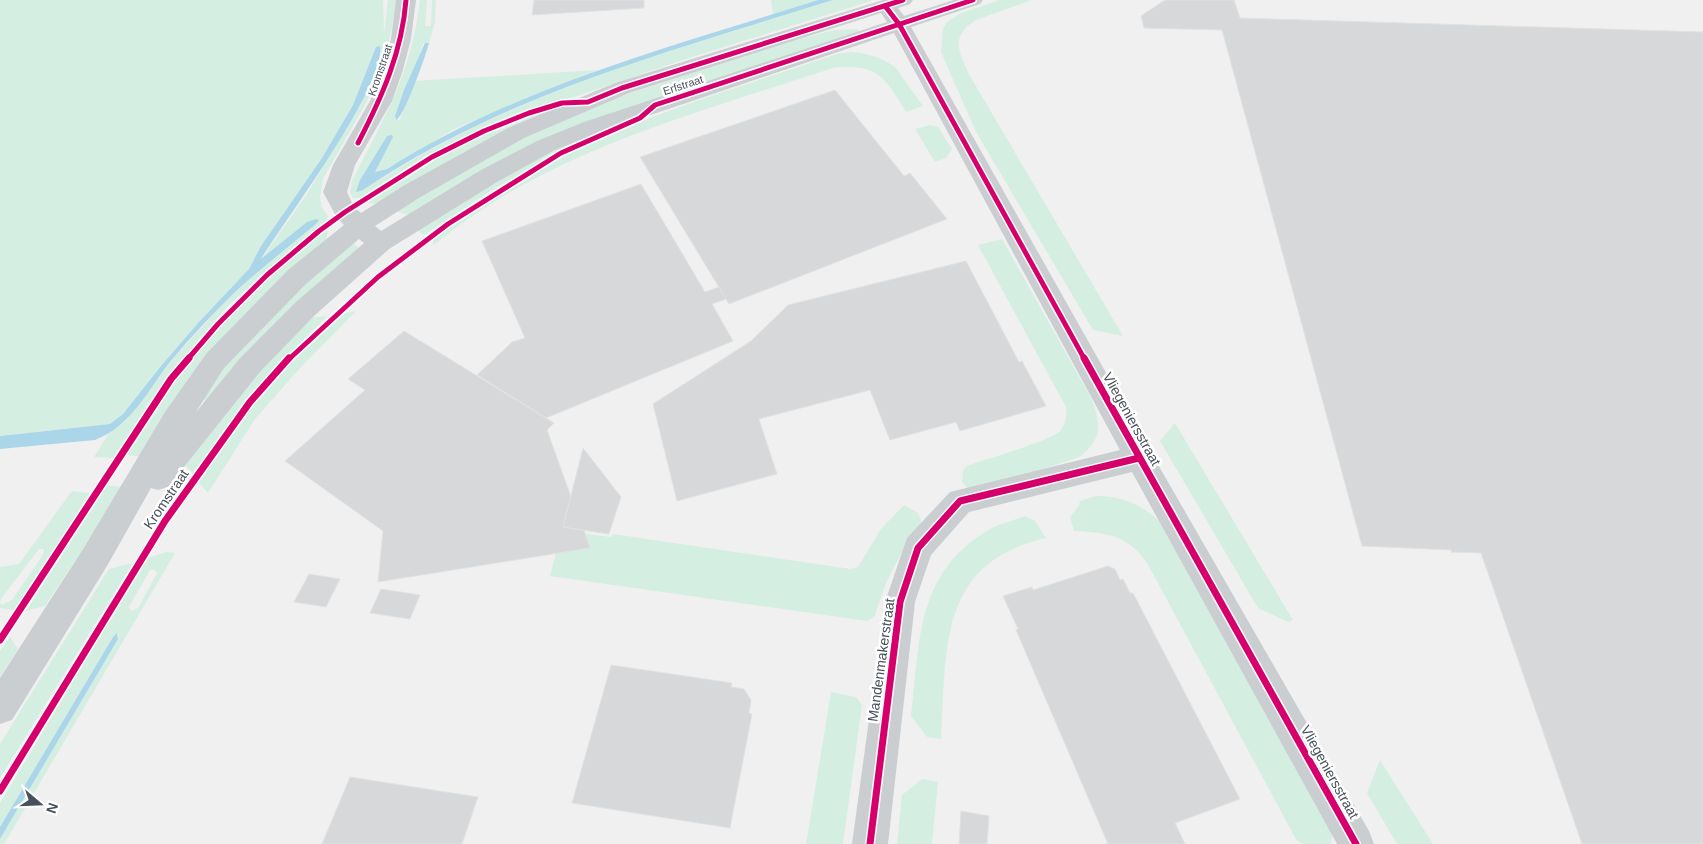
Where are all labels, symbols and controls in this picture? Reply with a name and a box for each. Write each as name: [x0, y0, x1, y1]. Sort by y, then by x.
street label: Kromstraat: [366, 43, 394, 97]
street label: Erfstraat: [661, 73, 705, 97]
street label: Vliegeniersstraat: [1100, 370, 1164, 469]
street label: Kromstraat: [140, 466, 192, 532]
street label: Mandenmakerstraat: [864, 597, 898, 723]
street label: Vliegeniersstraat: [1298, 723, 1362, 822]
north arrow: [15, 779, 65, 829]
text: N: [43, 801, 62, 816]

